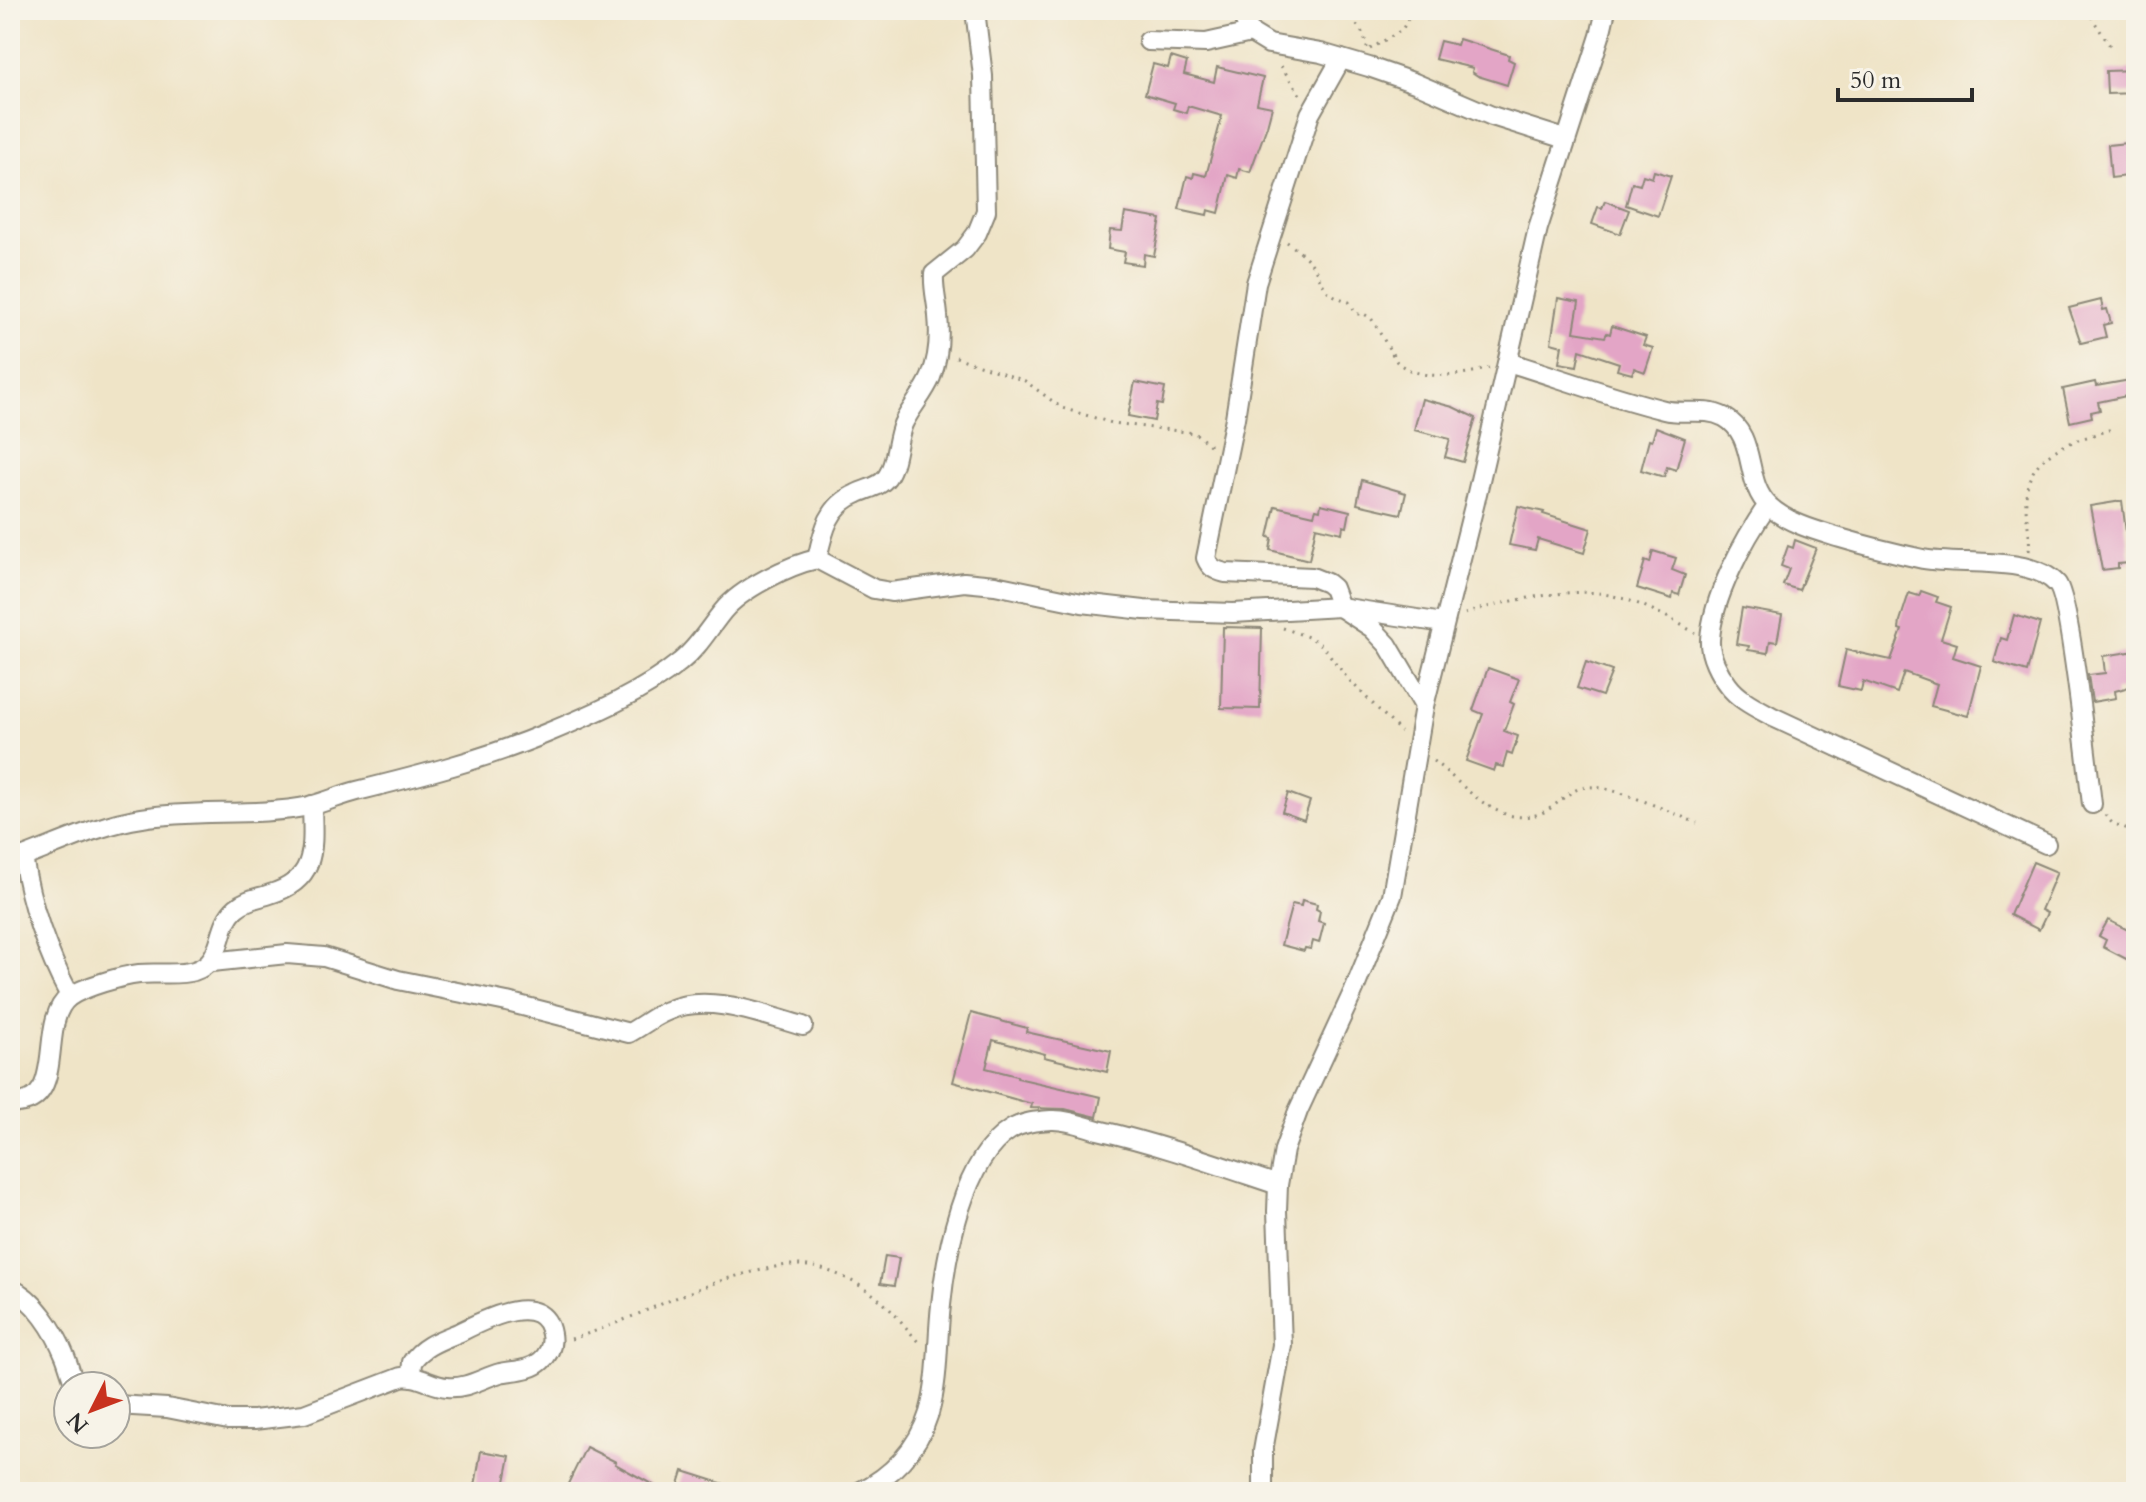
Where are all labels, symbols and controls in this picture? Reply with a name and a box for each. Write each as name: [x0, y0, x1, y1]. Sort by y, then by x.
scale bar: [1838, 52, 1972, 102]
text: 50 m: [1850, 64, 1902, 97]
north arrow: [52, 1370, 132, 1450]
text: N: [60, 1406, 95, 1440]

